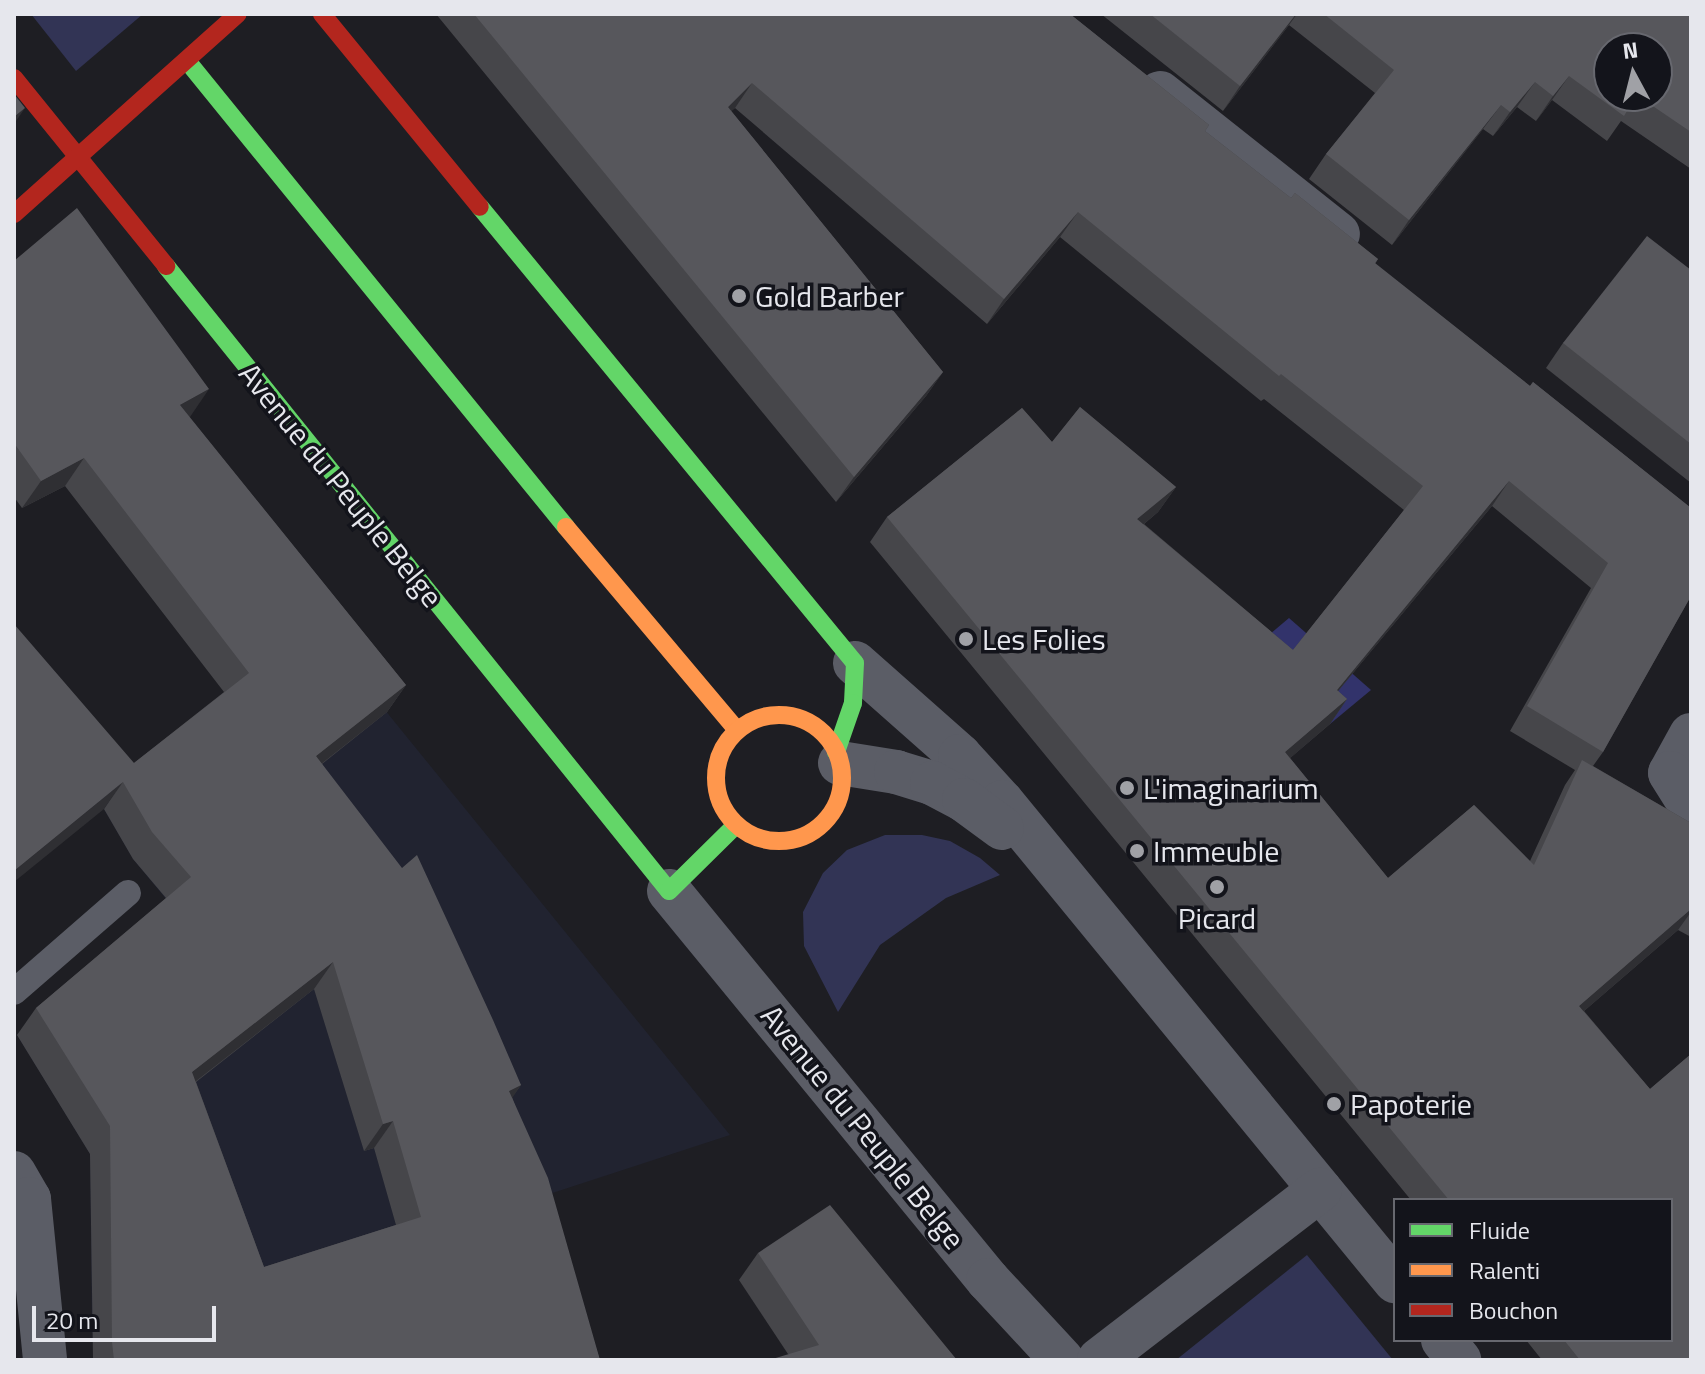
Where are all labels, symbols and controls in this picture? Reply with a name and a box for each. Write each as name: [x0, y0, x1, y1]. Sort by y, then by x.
north arrow: [1593, 32, 1673, 112]
text: N: [1621, 32, 1640, 68]
place label: Gold Barber: [755, 278, 904, 314]
marker: Gold Barber: [730, 287, 748, 305]
street label: Avenue du Peuple Belge: [232, 356, 450, 614]
place label: Les Folies: [982, 621, 1106, 657]
marker: Les Folies: [957, 630, 975, 648]
place label: L'imaginarium: [1143, 770, 1319, 806]
marker: L'imaginarium: [1118, 779, 1136, 797]
place label: Immeuble: [1153, 833, 1279, 869]
marker: Immeuble: [1128, 842, 1146, 860]
marker: Picard: [1208, 878, 1226, 896]
place label: Picard: [1178, 900, 1256, 936]
street label: Avenue du Peuple Belge: [754, 998, 972, 1256]
place label: Papoterie: [1350, 1086, 1472, 1122]
marker: Papoterie: [1325, 1095, 1343, 1113]
legend: [1393, 1198, 1673, 1342]
text: Fluide: [1469, 1212, 1530, 1248]
text: Ralenti: [1469, 1252, 1540, 1288]
scale bar: [36, 1290, 220, 1340]
text: Bouchon: [1469, 1292, 1558, 1328]
text: 20 m: [46, 1302, 98, 1338]

